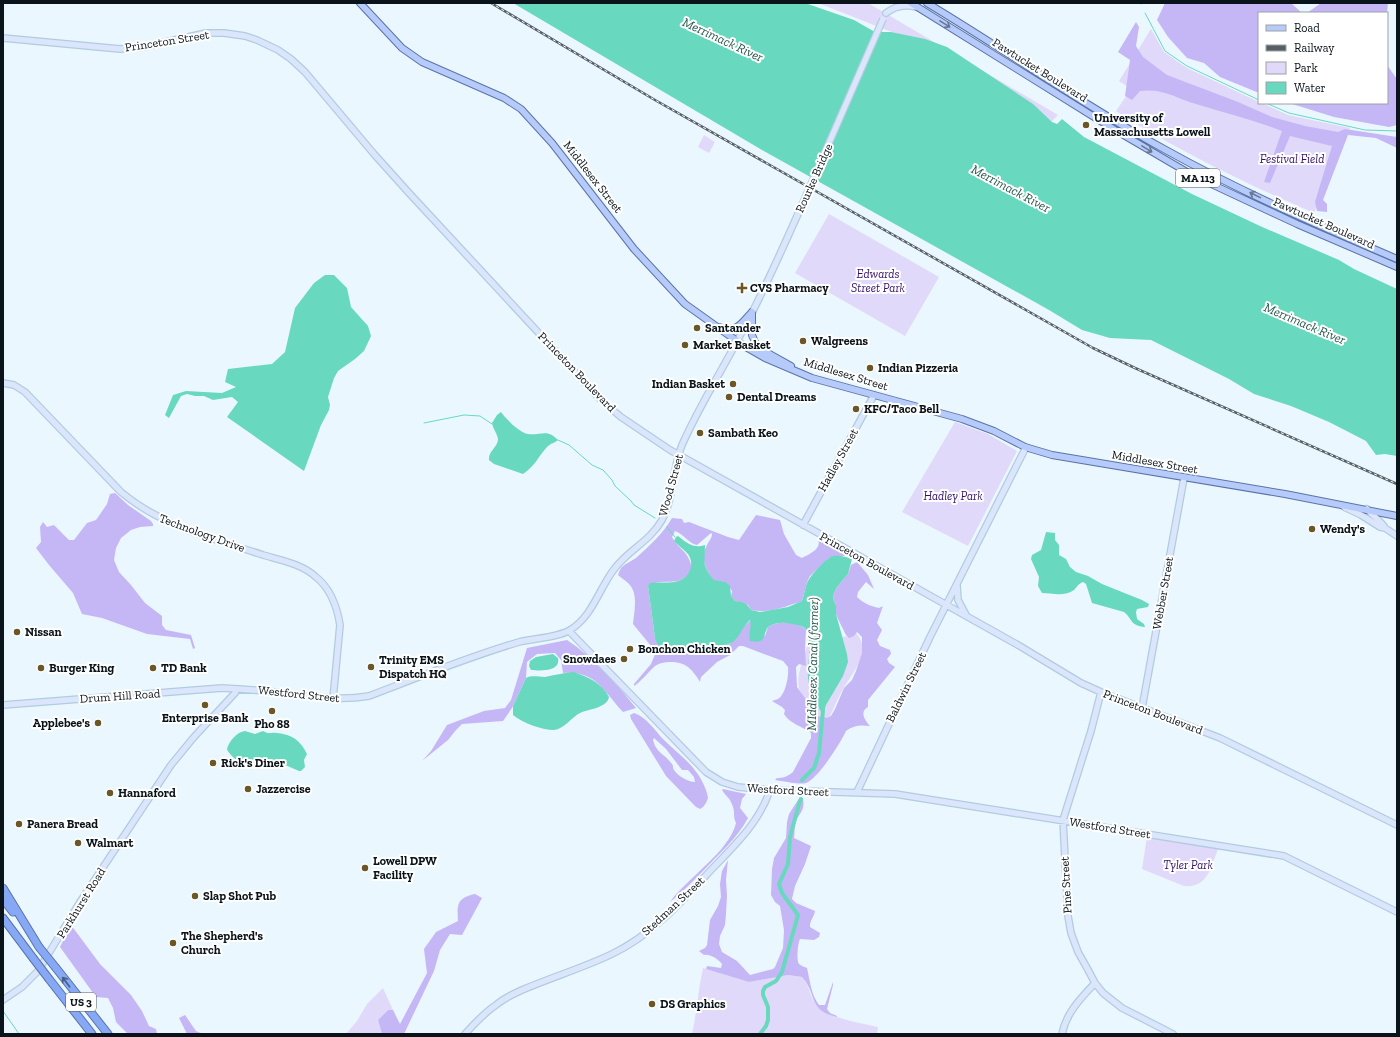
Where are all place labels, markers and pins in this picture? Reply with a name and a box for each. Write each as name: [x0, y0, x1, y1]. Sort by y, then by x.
place label: University of Massachusetts Lowell: [1094, 111, 1211, 139]
marker: University of Massachusetts Lowell: [1081, 120, 1091, 130]
place label: CVS Pharmacy: [750, 281, 829, 295]
marker: CVS Pharmacy: [737, 283, 747, 293]
place label: Santander: [705, 321, 761, 335]
marker: Santander: [692, 323, 702, 333]
place label: Walgreens: [811, 334, 869, 348]
marker: Walgreens: [798, 336, 808, 346]
place label: Market Basket: [693, 338, 771, 352]
marker: Market Basket: [680, 340, 690, 350]
place label: Indian Pizzeria: [878, 361, 958, 375]
marker: Indian Pizzeria: [865, 363, 875, 373]
place label: Indian Basket: [652, 377, 725, 391]
marker: Indian Basket: [728, 379, 738, 389]
place label: Dental Dreams: [737, 390, 817, 404]
marker: Dental Dreams: [724, 392, 734, 402]
place label: KFC/Taco Bell: [864, 402, 940, 416]
marker: KFC/Taco Bell: [851, 404, 861, 414]
place label: Sambath Keo: [708, 426, 779, 440]
marker: Sambath Keo: [695, 428, 705, 438]
place label: Wendy's: [1320, 522, 1366, 536]
marker: Wendy's: [1307, 524, 1317, 534]
place label: Nissan: [25, 625, 62, 639]
marker: Nissan: [12, 627, 22, 637]
place label: Bonchon Chicken: [638, 642, 731, 656]
marker: Bonchon Chicken: [625, 644, 635, 654]
place label: Snowdaes: [563, 652, 616, 666]
place label: Trinity EMS Dispatch HQ: [379, 653, 447, 681]
marker: Snowdaes: [619, 654, 629, 664]
place label: Burger King: [49, 661, 115, 675]
place label: TD Bank: [161, 661, 207, 675]
marker: Trinity EMS Dispatch HQ: [366, 662, 376, 672]
marker: Burger King: [36, 663, 46, 673]
marker: TD Bank: [148, 663, 158, 673]
marker: Enterprise Bank: [200, 700, 210, 710]
marker: Pho 88: [267, 706, 277, 716]
place label: Enterprise Bank: [162, 711, 249, 725]
place label: Applebee's: [33, 716, 90, 730]
place label: Pho 88: [254, 717, 290, 731]
marker: Applebee's: [93, 718, 103, 728]
place label: Rick's Diner: [221, 756, 286, 770]
marker: Rick's Diner: [208, 758, 218, 768]
place label: Jazzercise: [256, 782, 311, 796]
marker: Jazzercise: [243, 784, 253, 794]
place label: Hannaford: [118, 786, 176, 800]
marker: Hannaford: [105, 788, 115, 798]
place label: Panera Bread: [27, 817, 98, 831]
marker: Panera Bread: [14, 819, 24, 829]
place label: Walmart: [86, 836, 134, 850]
marker: Walmart: [73, 838, 83, 848]
place label: Lowell DPW Facility: [373, 854, 437, 882]
marker: Lowell DPW Facility: [360, 863, 370, 873]
place label: Slap Shot Pub: [203, 889, 276, 903]
marker: Slap Shot Pub: [190, 891, 200, 901]
place label: The Shepherd's Church: [181, 929, 264, 957]
marker: The Shepherd's Church: [168, 938, 178, 948]
place label: DS Graphics: [660, 997, 726, 1011]
marker: DS Graphics: [647, 999, 657, 1009]

